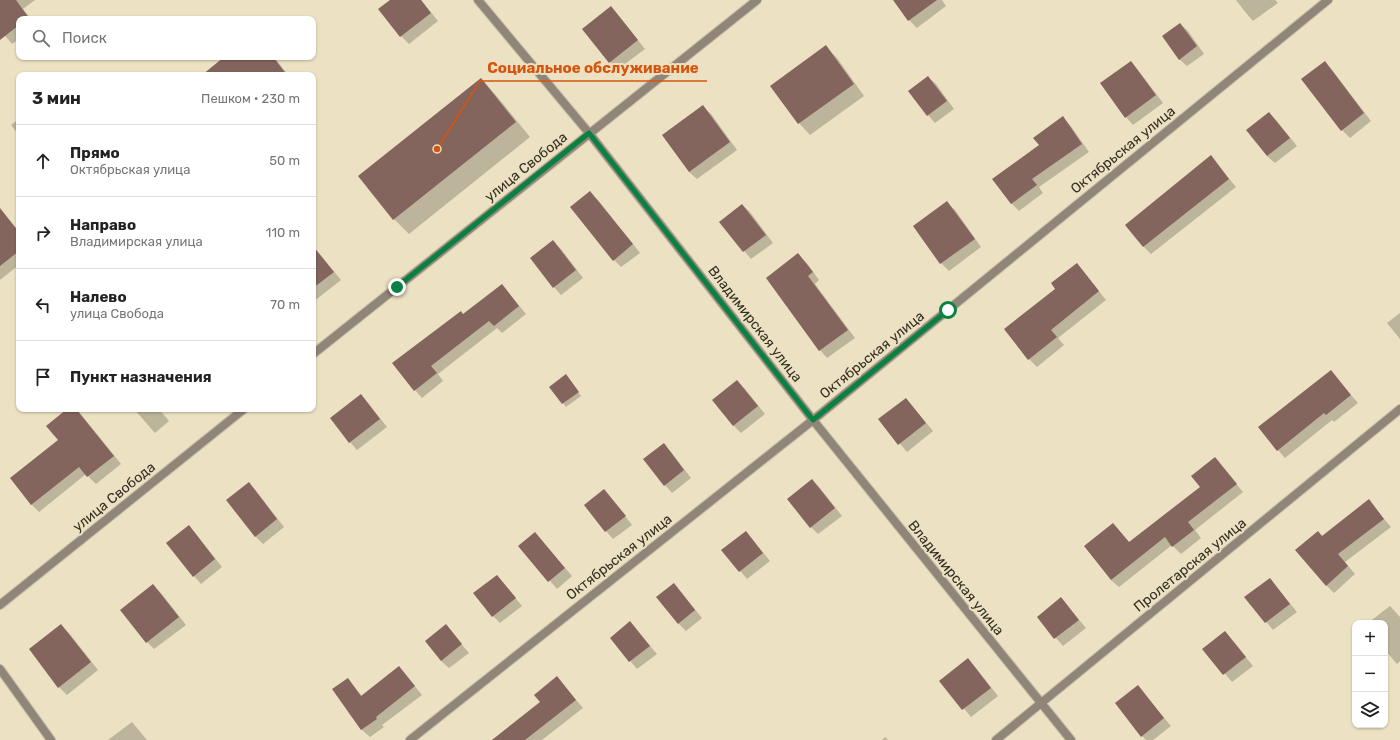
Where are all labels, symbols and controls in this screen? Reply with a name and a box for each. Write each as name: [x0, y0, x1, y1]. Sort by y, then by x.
search box: [16, 16, 316, 60]
icon: search: [30, 27, 52, 49]
text: Поиск: [62, 29, 107, 47]
callout: Социальное обслуживание: [480, 54, 707, 81]
text: Социальное обслуживание: [487, 59, 699, 77]
text: 3 мин: [32, 88, 81, 108]
text: Пешком · 230 m: [201, 91, 300, 106]
street label: Октябрьская улица: [1067, 103, 1179, 197]
street label: улица Свобода: [481, 129, 571, 205]
text: Прямо: [70, 144, 120, 162]
icon: ahead: [32, 150, 54, 172]
text: 50 m: [269, 153, 300, 168]
text: Октябрьская улица: [70, 162, 190, 177]
text: Направо: [70, 216, 136, 234]
icon: right: [32, 222, 54, 244]
text: 110 m: [266, 225, 300, 240]
text: Владимирская улица: [70, 234, 203, 249]
street label: Владимирская улица: [704, 262, 806, 386]
route end: [388, 278, 406, 296]
text: Налево: [70, 288, 127, 306]
icon: left: [32, 294, 54, 316]
text: 70 m: [270, 297, 300, 312]
route start: [939, 301, 957, 319]
text: улица Свобода: [70, 306, 164, 321]
street label: Октябрьская улица: [816, 308, 928, 402]
icon: arrive: [32, 366, 54, 388]
text: Пункт назначения: [70, 368, 212, 386]
street label: улица Свобода: [69, 459, 159, 535]
street label: Октябрьская улица: [563, 510, 675, 604]
street label: Пролетарская улица: [1130, 514, 1250, 616]
street label: Владимирская улица: [904, 517, 1008, 639]
map controls: [1352, 620, 1388, 728]
button: +: [1352, 620, 1388, 656]
button: −: [1352, 656, 1388, 692]
button: layers: [1352, 692, 1388, 728]

